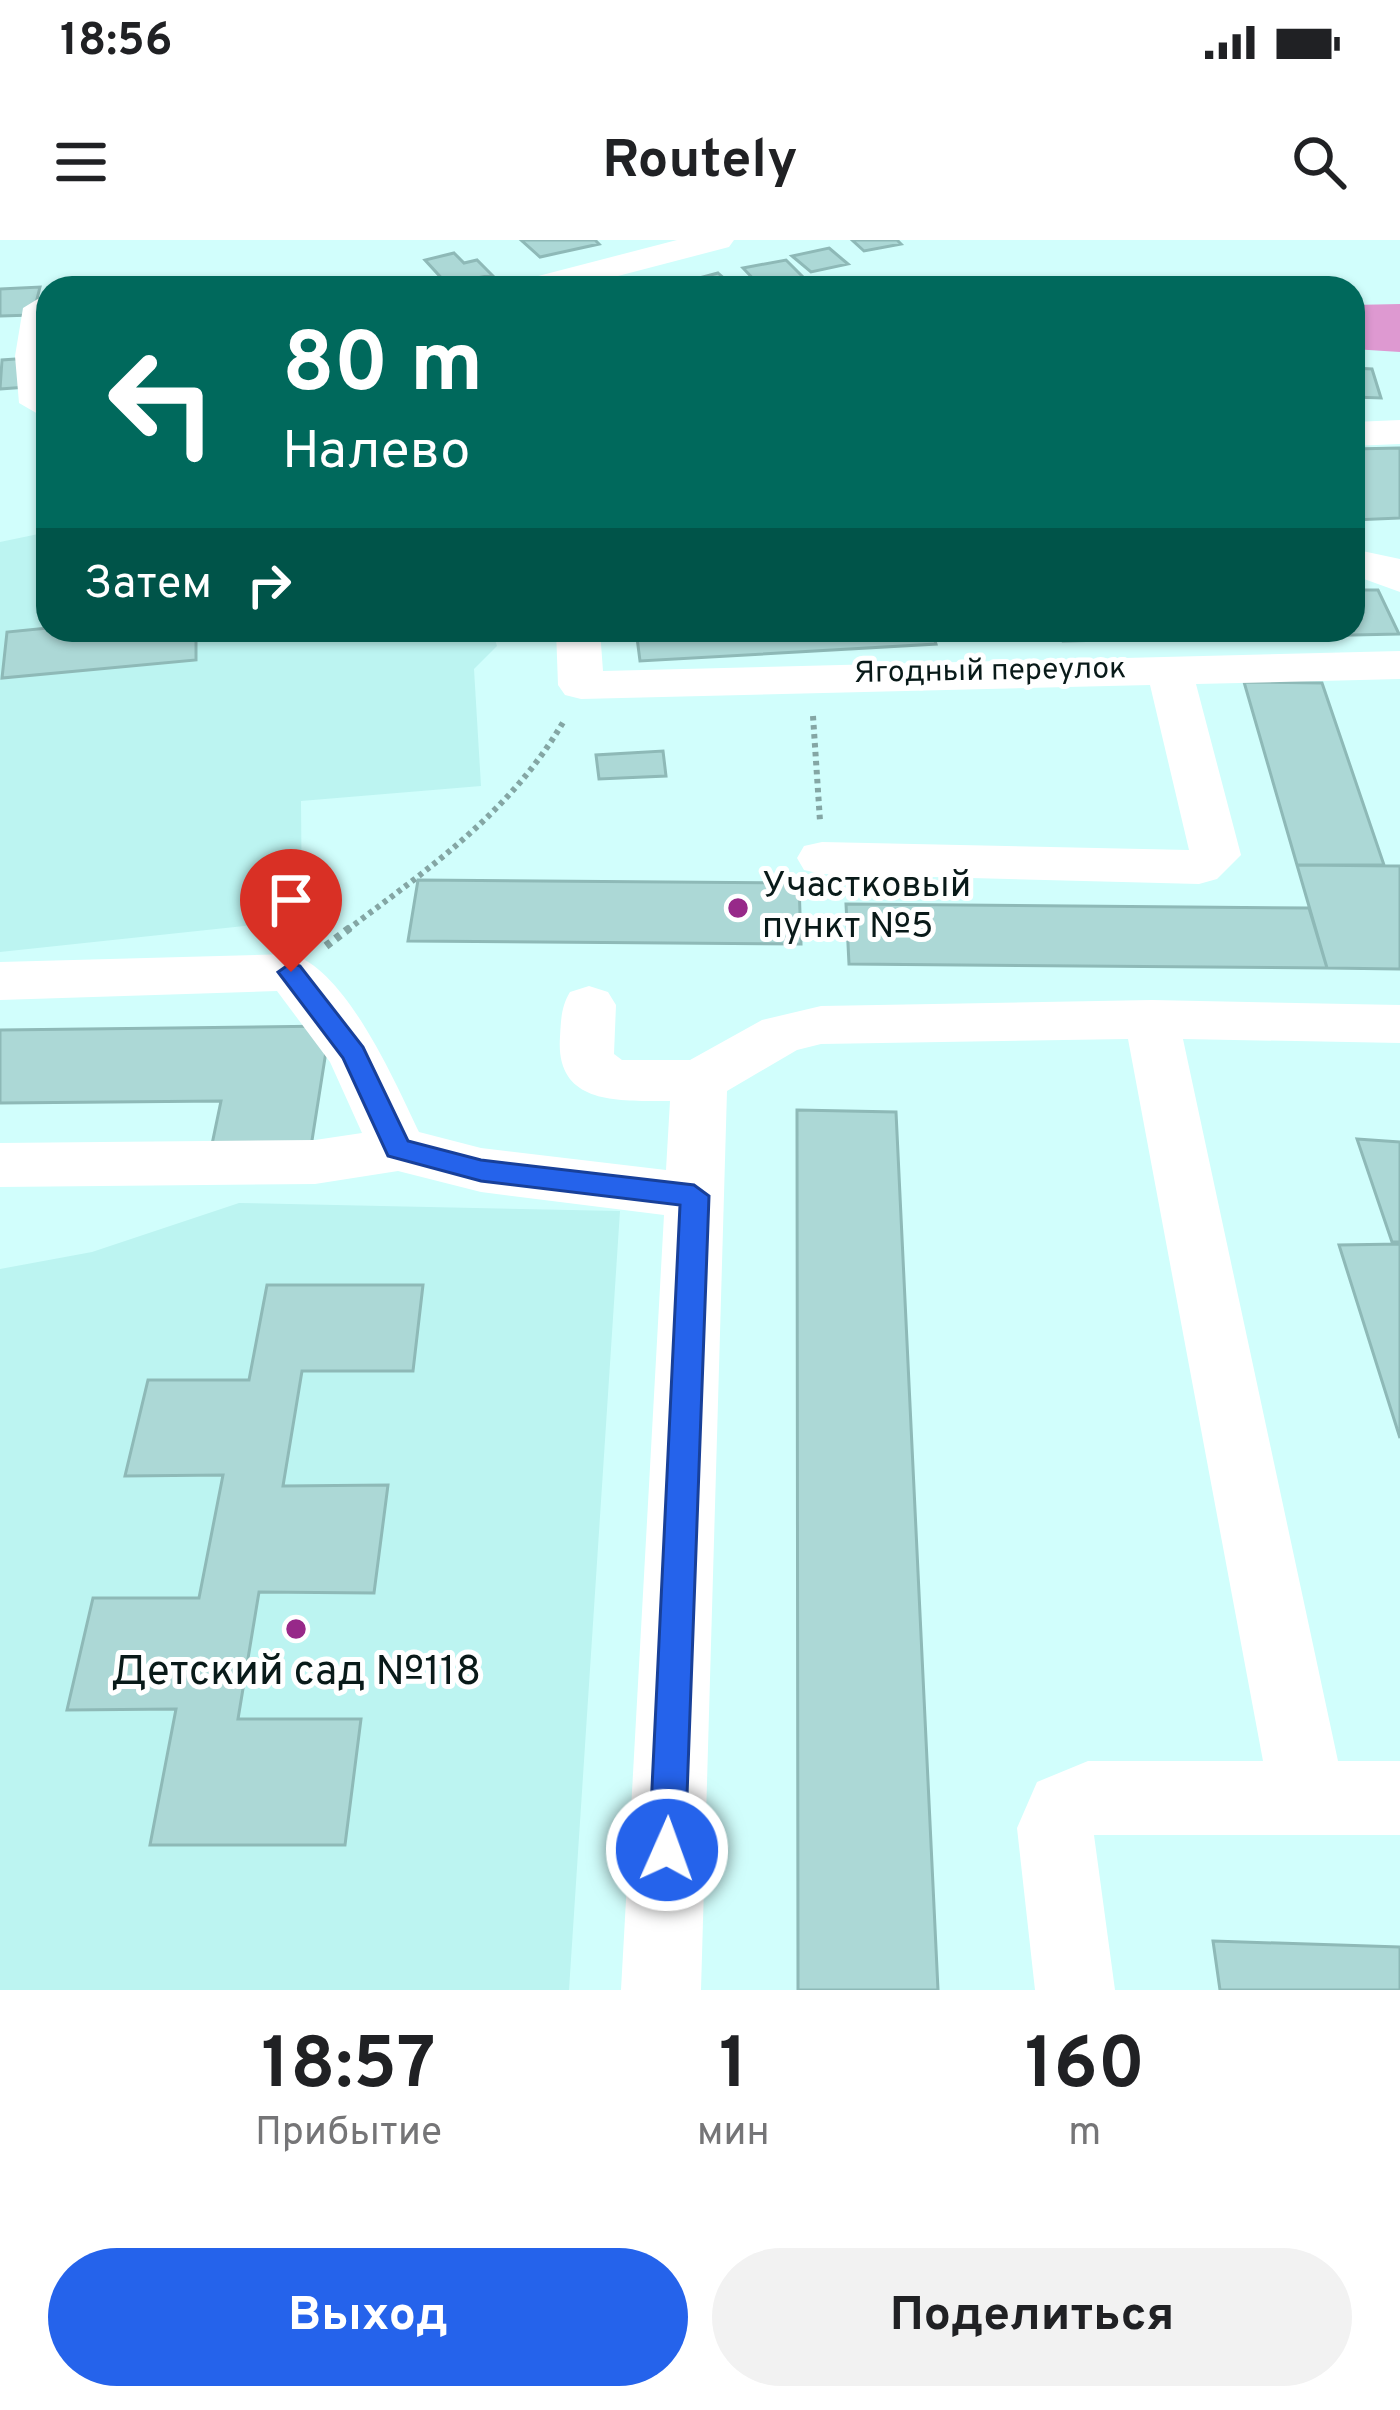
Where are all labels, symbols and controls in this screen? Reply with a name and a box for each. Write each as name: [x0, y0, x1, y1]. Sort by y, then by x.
text: 18:56: [60, 14, 172, 71]
text: Routely: [602, 128, 798, 197]
icon: menu: [48, 129, 114, 195]
icon: search: [1286, 129, 1352, 195]
text: 80 m: [282, 315, 483, 421]
icon: left: [84, 324, 240, 480]
text: Налево: [282, 419, 470, 488]
icon: right: [236, 552, 302, 618]
text: Затем: [84, 557, 212, 614]
street label: Ягодный переулок: [853, 651, 1127, 693]
pin: [240, 849, 342, 972]
place label: Участковый пункт №5: [762, 864, 971, 951]
icon: arrive: [258, 867, 324, 933]
marker: Участковый пункт №5: [725, 895, 751, 921]
marker: Детский сад №118: [283, 1616, 309, 1642]
place label: Детский сад №118: [111, 1647, 481, 1700]
position arrow: [604, 1787, 730, 1913]
text: 18:57: [261, 2022, 436, 2114]
text: 1: [719, 2022, 748, 2114]
text: 160: [1025, 2022, 1145, 2114]
text: Прибытие: [255, 2110, 442, 2159]
text: мин: [697, 2110, 770, 2159]
text: m: [1068, 2110, 1101, 2159]
button: Выход: [48, 2248, 688, 2386]
button: Поделиться: [712, 2248, 1352, 2386]

